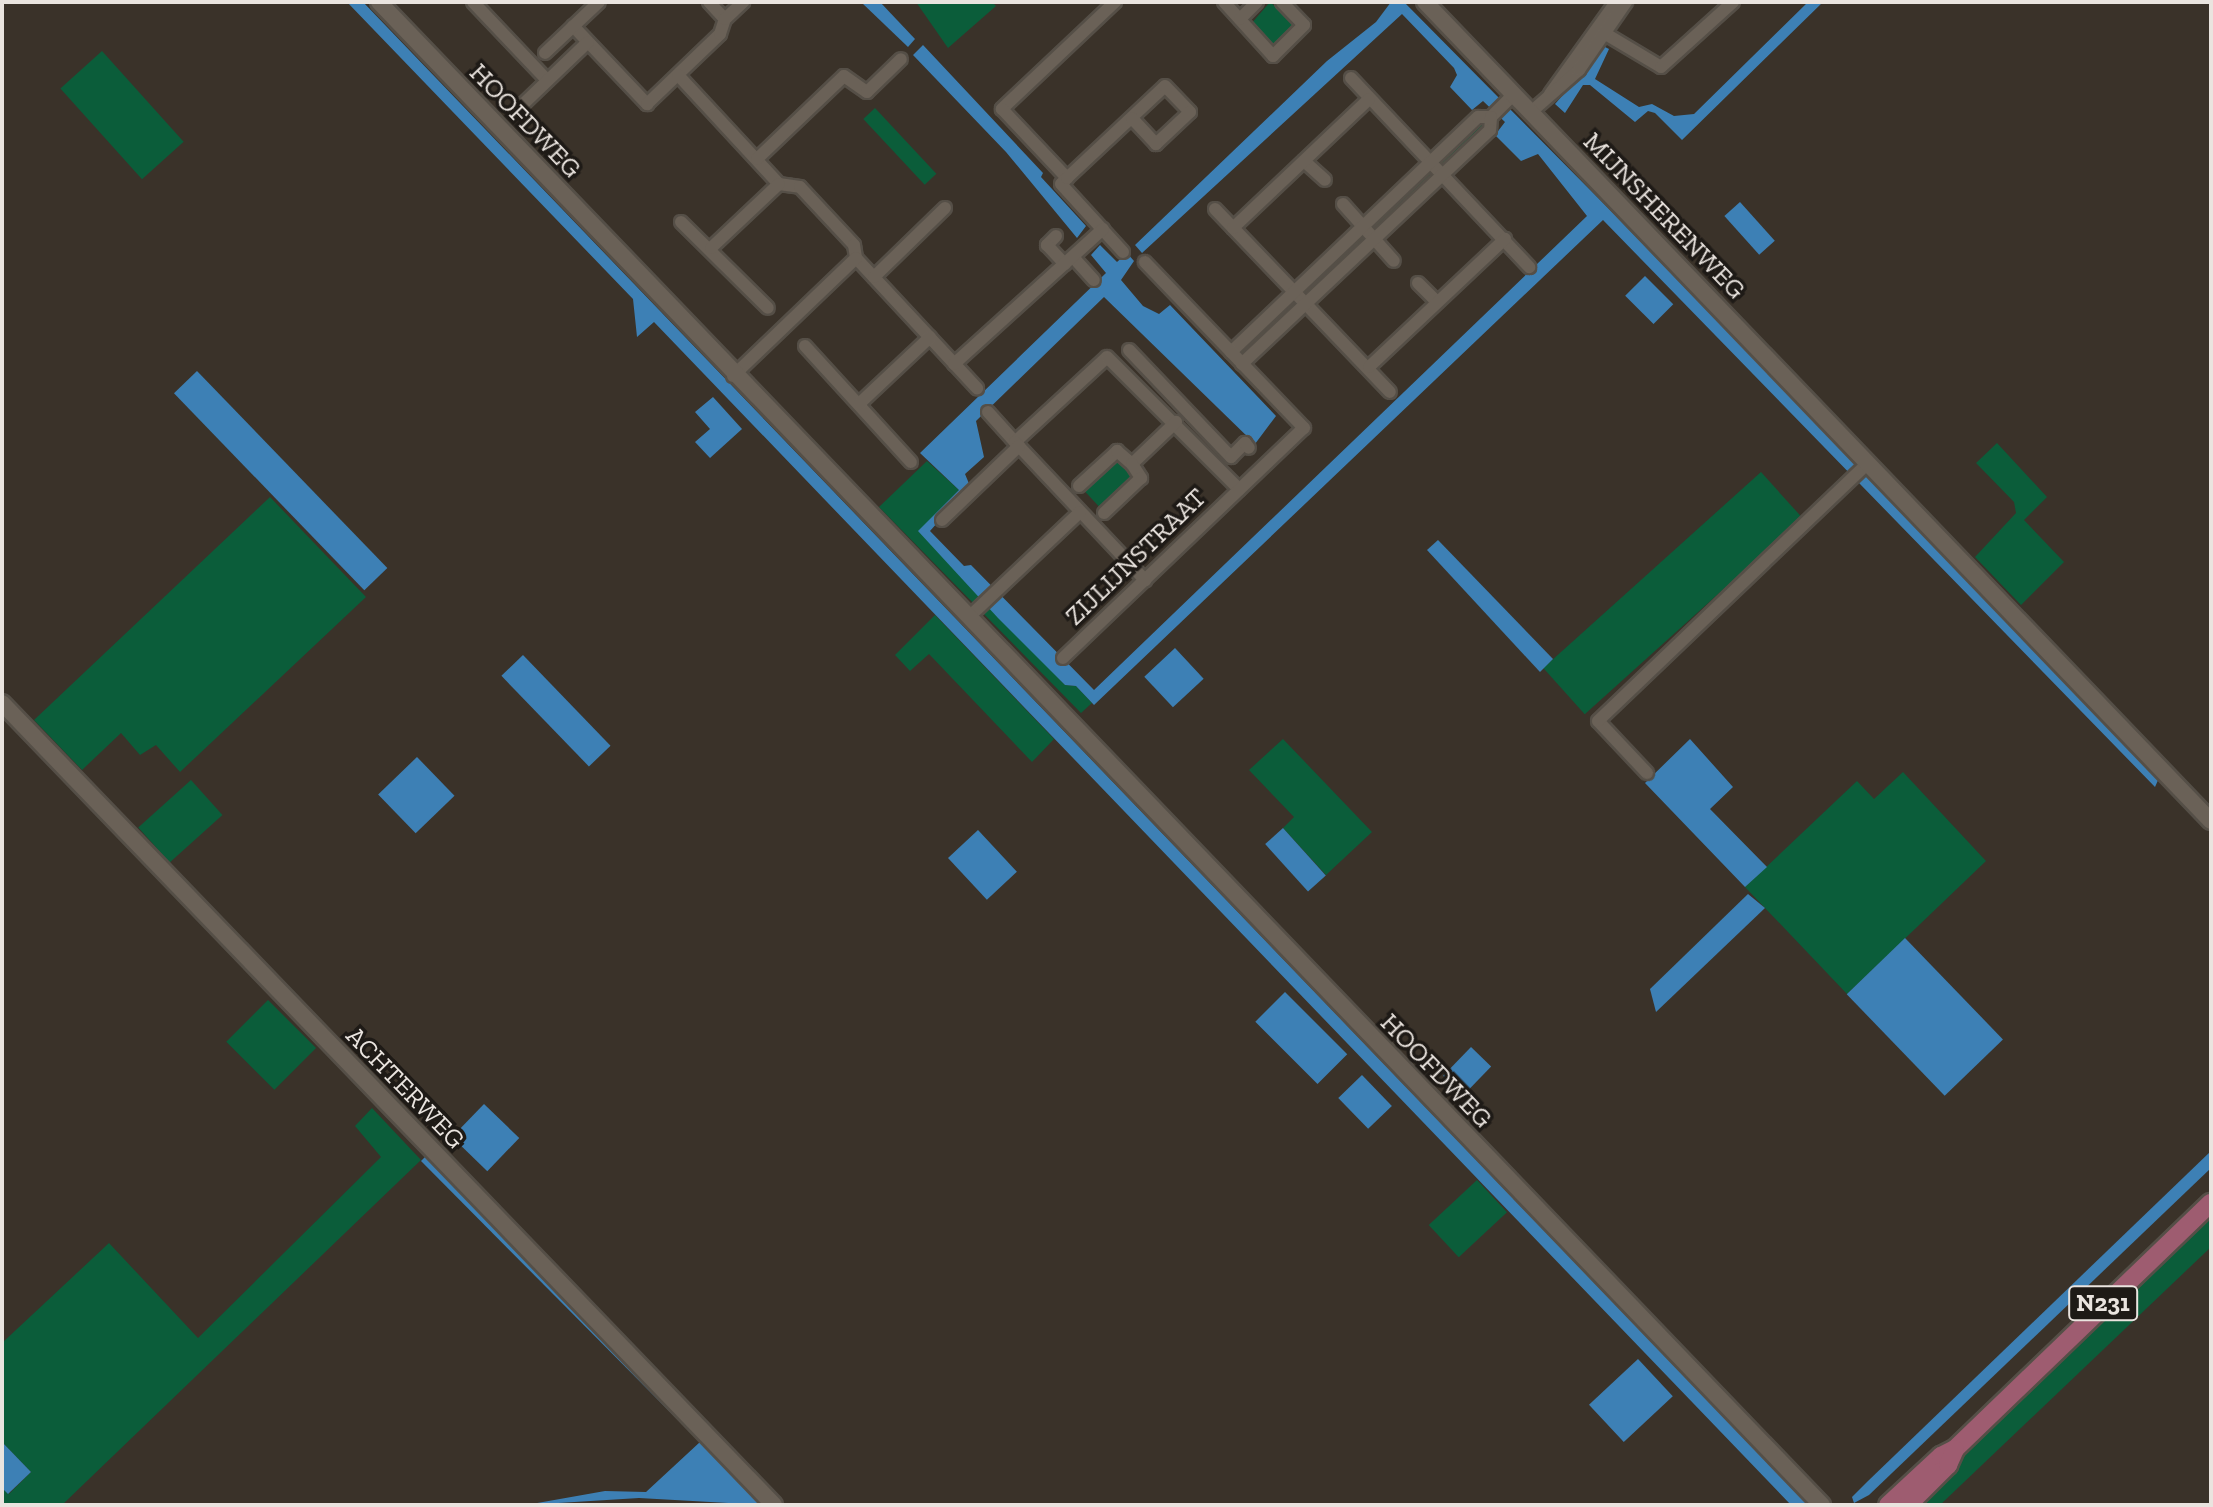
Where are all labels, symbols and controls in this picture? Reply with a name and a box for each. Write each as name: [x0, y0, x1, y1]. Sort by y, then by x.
street label: HOOFDWEG: [463, 57, 587, 185]
street label: MIJNSHERENWEG: [1577, 126, 1751, 306]
street label: ZIJLIJNSTRAAT: [1059, 482, 1213, 632]
street label: HOOFDWEG: [1374, 1007, 1498, 1135]
street label: ACHTERWEG: [339, 1021, 471, 1155]
road number: N231: [2067, 1283, 2139, 1323]

